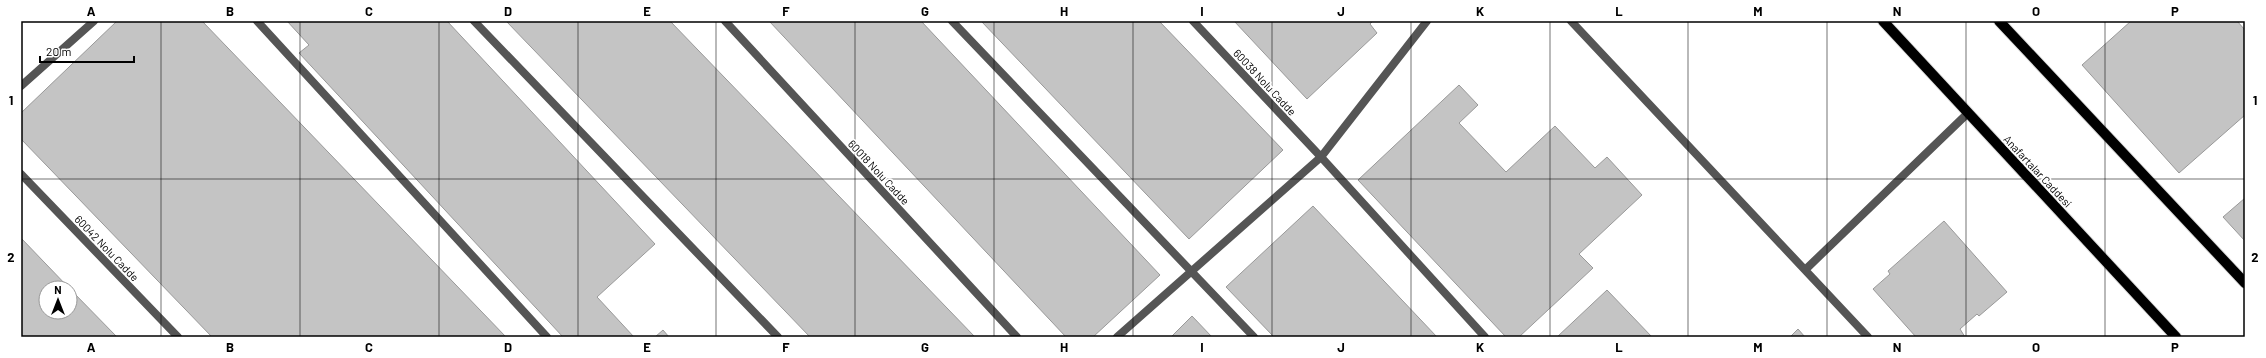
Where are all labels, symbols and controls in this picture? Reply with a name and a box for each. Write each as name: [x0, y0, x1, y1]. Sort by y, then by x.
text: A: [87, 3, 96, 19]
text: B: [226, 3, 234, 19]
text: C: [365, 3, 373, 19]
text: D: [504, 3, 512, 19]
text: E: [643, 3, 651, 19]
text: F: [782, 3, 790, 19]
text: G: [921, 3, 929, 19]
text: H: [1060, 3, 1068, 19]
text: I: [1200, 3, 1204, 19]
text: J: [1337, 3, 1345, 19]
text: K: [1476, 3, 1484, 19]
text: L: [1615, 3, 1623, 19]
text: M: [1753, 3, 1763, 19]
text: N: [1893, 3, 1901, 19]
text: O: [2032, 3, 2040, 19]
text: P: [2171, 3, 2179, 19]
scale bar: [40, 38, 134, 64]
text: 20 m: [46, 44, 72, 58]
street label: 60038 Nolu Cadde: [1231, 46, 1299, 118]
text: 1: [9, 92, 13, 108]
text: 1: [2253, 92, 2257, 108]
street label: Anafartalar Caddesi: [2001, 132, 2075, 210]
street label: 60018 Nolu Cadde: [846, 137, 912, 207]
street label: 60042 Nolu Cadde: [72, 212, 142, 284]
text: 2: [7, 249, 15, 265]
text: 2: [2251, 249, 2259, 265]
north arrow: [38, 280, 78, 320]
text: N: [54, 283, 62, 296]
text: A: [87, 339, 96, 355]
text: B: [226, 339, 234, 355]
text: C: [365, 339, 373, 355]
text: D: [504, 339, 512, 355]
text: E: [643, 339, 651, 355]
text: F: [782, 339, 790, 355]
text: G: [921, 339, 929, 355]
text: H: [1060, 339, 1068, 355]
text: I: [1200, 339, 1204, 355]
text: J: [1337, 339, 1345, 355]
text: K: [1476, 339, 1484, 355]
text: L: [1615, 339, 1623, 355]
text: M: [1753, 339, 1763, 355]
text: N: [1893, 339, 1901, 355]
text: O: [2032, 339, 2040, 355]
text: P: [2171, 339, 2179, 355]

